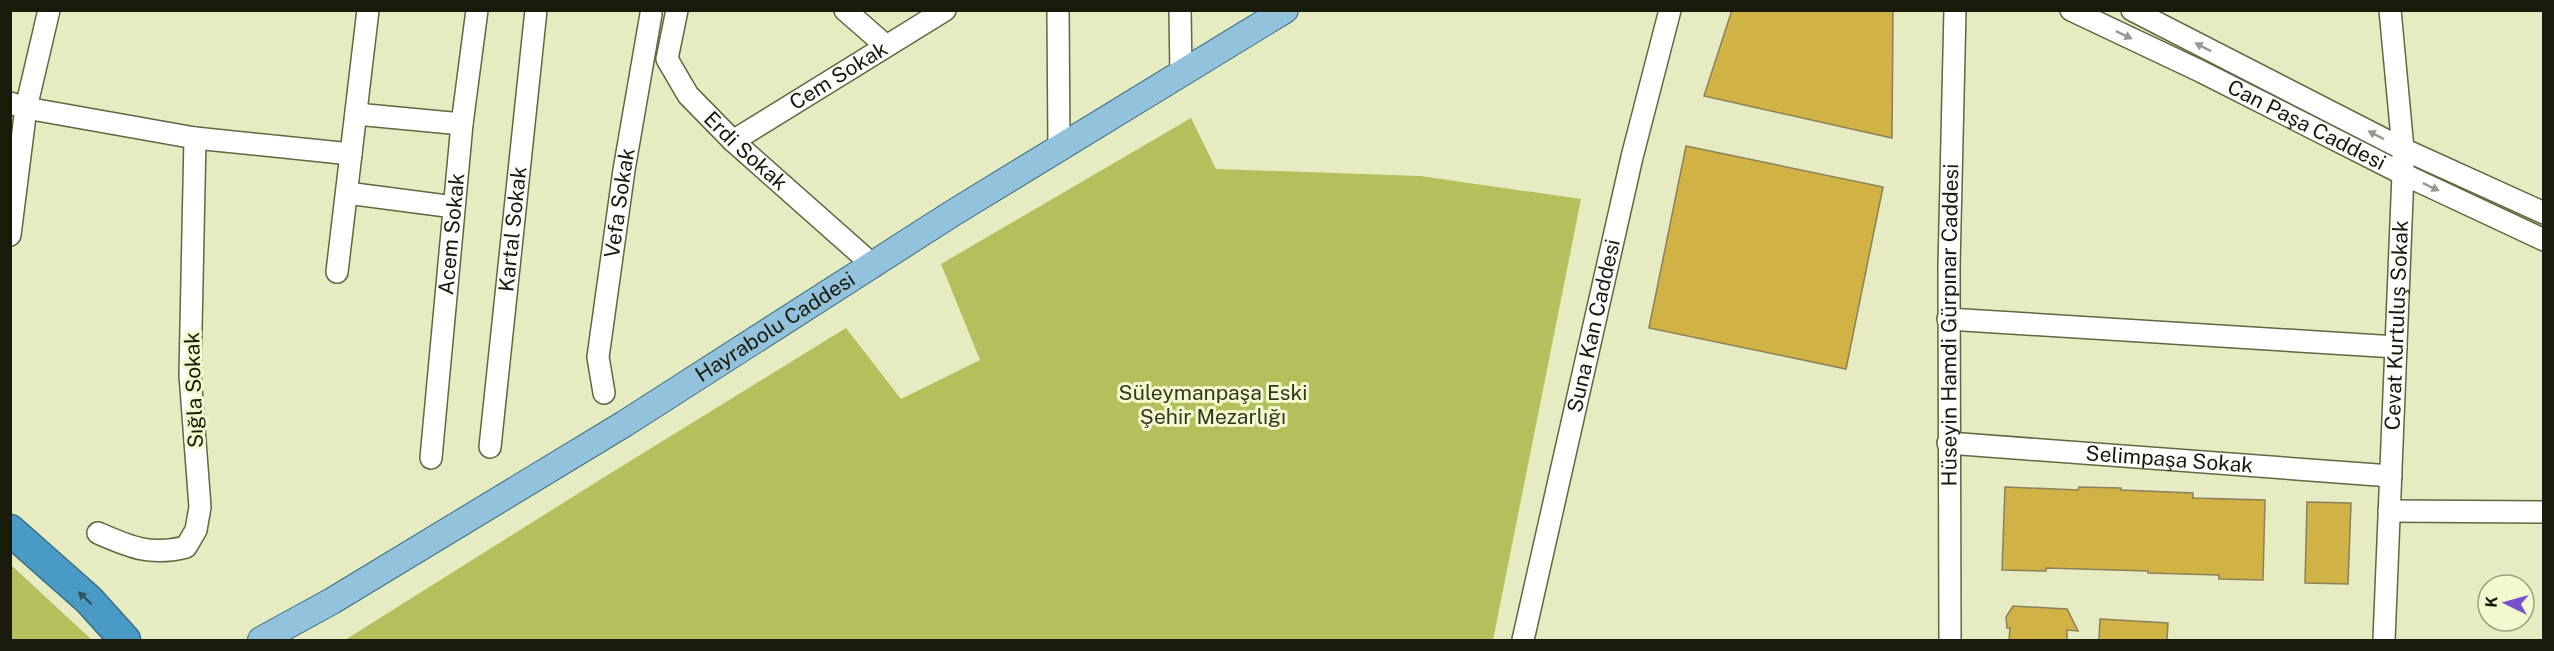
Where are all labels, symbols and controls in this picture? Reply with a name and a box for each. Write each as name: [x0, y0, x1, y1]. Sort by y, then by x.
one-way arrow: [2116, 30, 2133, 39]
street label: Cem Sokak: [785, 36, 892, 115]
one-way arrow: [2194, 42, 2211, 52]
street label: Can Paşa Caddesi: [2223, 74, 2390, 175]
street label: Erdi Sokak: [699, 106, 793, 195]
one-way arrow: [2368, 131, 2385, 140]
street label: Vefa Sokak: [599, 146, 640, 259]
street label: Hüseyin Hamdi Gürpınar Caddesi: [1936, 163, 1963, 486]
street label: Kartal Sokak: [493, 165, 531, 293]
street label: Acem Sokak: [433, 172, 469, 296]
one-way arrow: [2422, 183, 2439, 192]
street label: Cevat Kurtuluş Sokak: [2380, 220, 2413, 431]
street label: Suna Kan Caddesi: [1562, 237, 1625, 415]
street label: Hayrabolu Caddesi: [690, 266, 859, 387]
street label: Sığla Sokak: [179, 331, 208, 448]
park label: Süleymanpaşa Eski Şehir Mezarlığı: [1119, 380, 1307, 429]
street label: Selimpaşa Sokak: [2085, 440, 2254, 478]
north arrow: [2476, 573, 2536, 633]
one-way arrow: [79, 591, 93, 605]
text: K: [2482, 595, 2502, 608]

